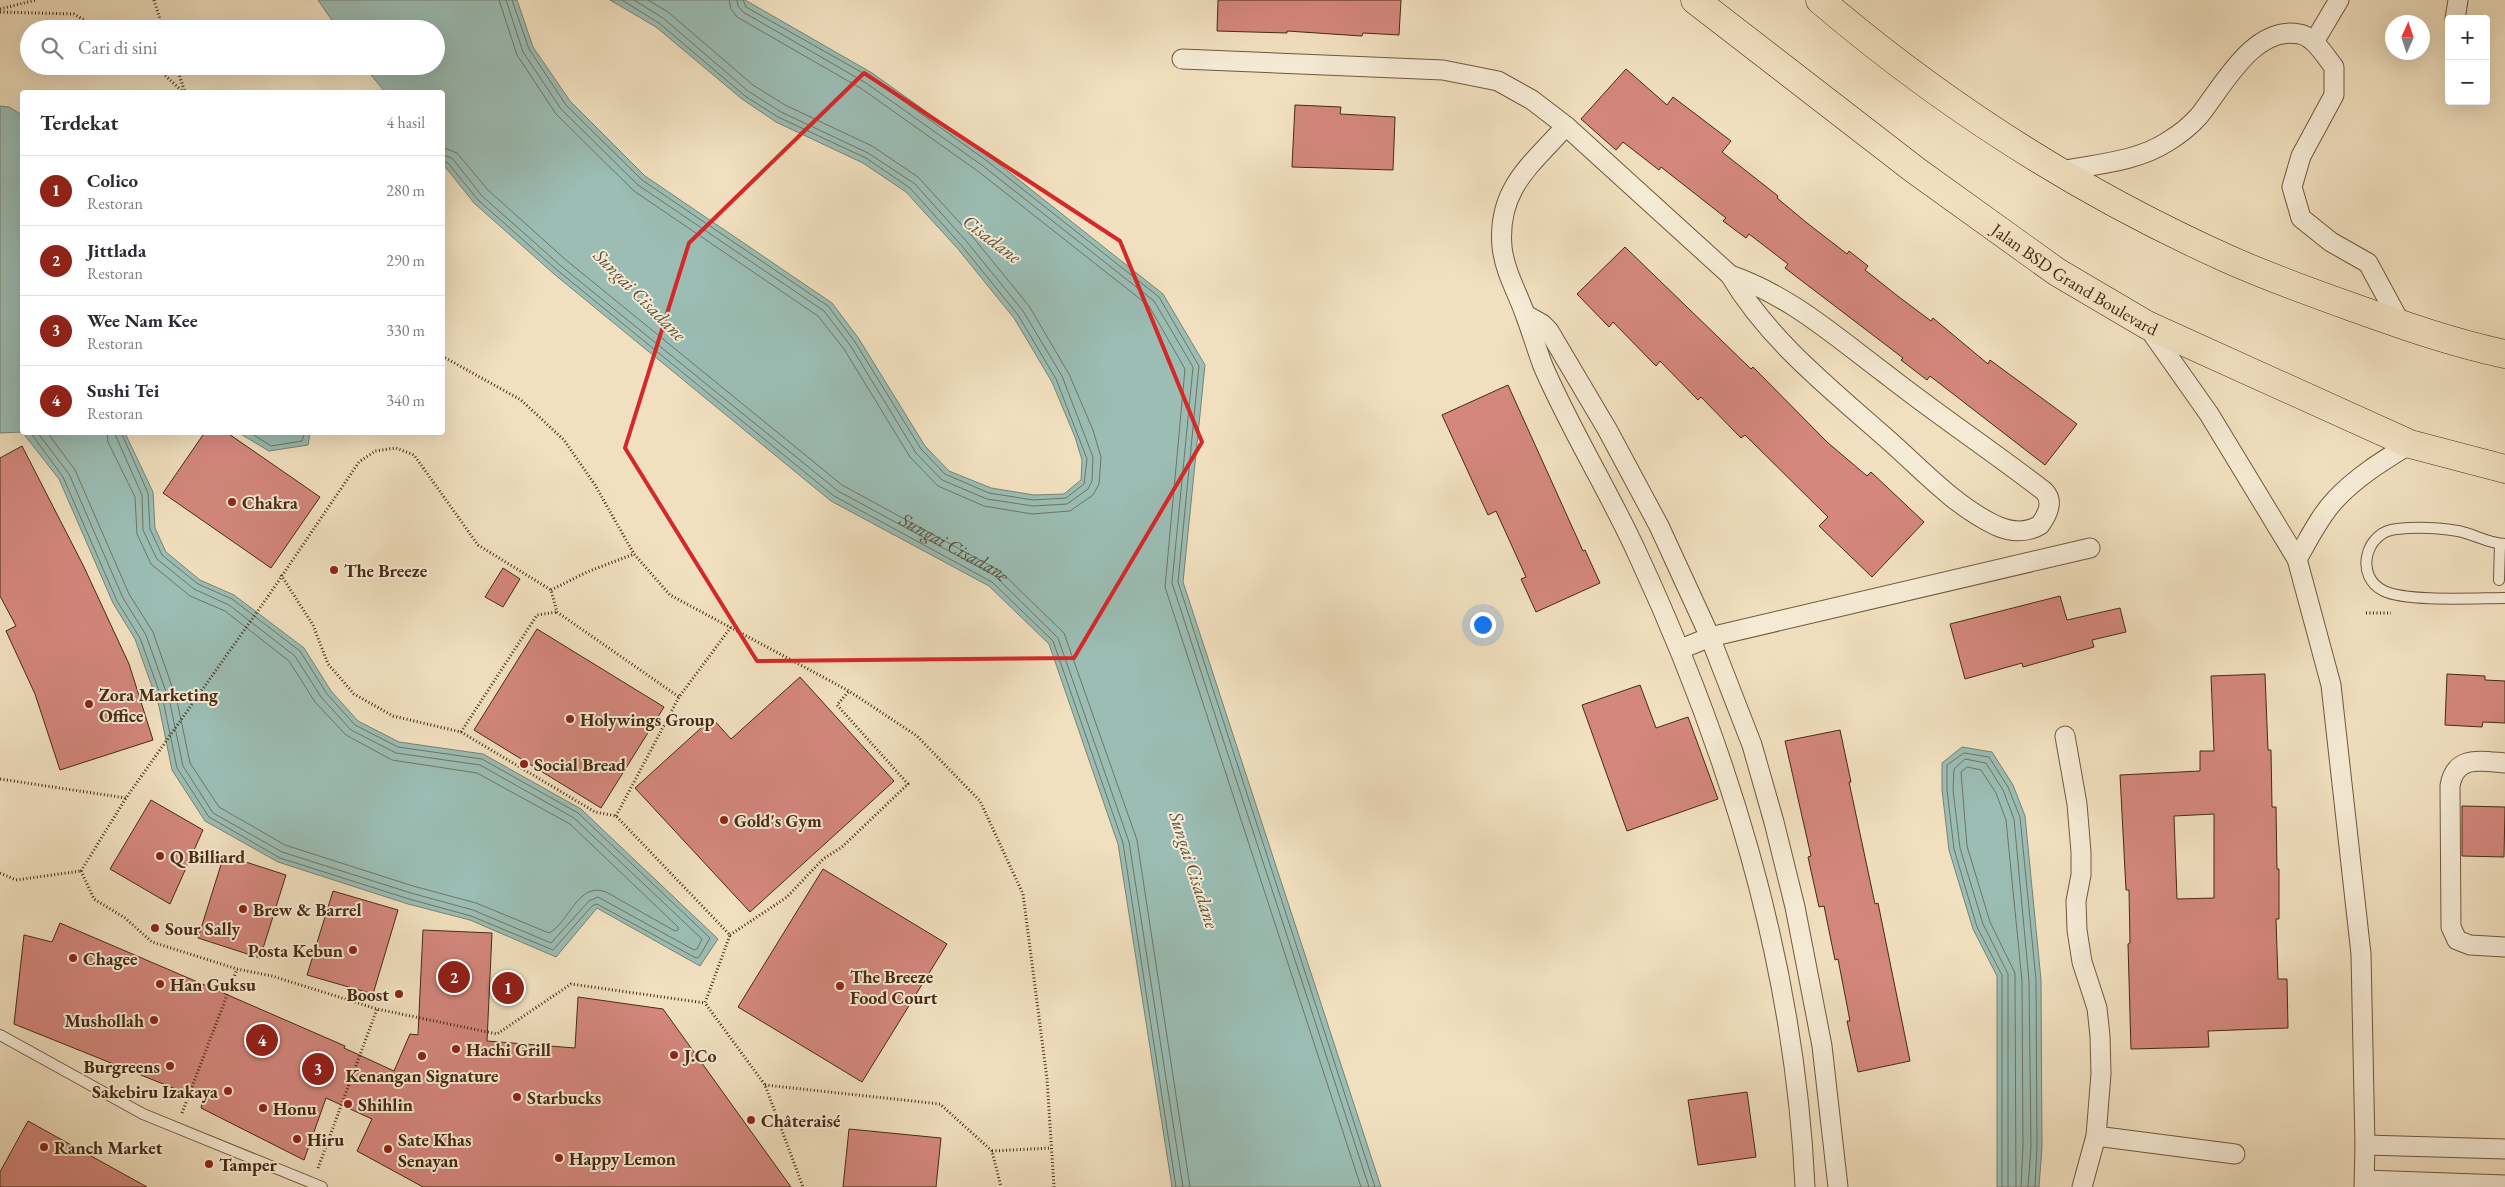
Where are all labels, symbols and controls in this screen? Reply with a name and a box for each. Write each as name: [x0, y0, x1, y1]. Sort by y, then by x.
north arrow: [2385, 15, 2430, 60]
map controls: [2445, 15, 2490, 105]
button: +: [2445, 15, 2490, 60]
search box: [20, 20, 445, 75]
icon: search: [38, 34, 66, 62]
text: Cari di sini: [78, 35, 157, 60]
button: −: [2445, 60, 2490, 105]
text: Terdekat: [40, 109, 118, 136]
text: 4 hasil: [387, 112, 425, 133]
text: Colico: [87, 168, 138, 193]
text: 1: [52, 180, 60, 201]
text: 280 m: [386, 180, 425, 201]
text: Restoran: [87, 193, 143, 214]
water label: Cisadane: [958, 209, 1027, 270]
street label: Jalan BSD Grand Boulevard: [1986, 216, 2163, 340]
text: Jittlada: [87, 238, 146, 263]
water label: Sungai Cisadane: [587, 242, 692, 347]
text: 2: [52, 250, 60, 271]
text: 290 m: [386, 250, 425, 271]
text: Restoran: [87, 263, 143, 284]
text: Wee Nam Kee: [87, 308, 198, 333]
text: 3: [52, 320, 60, 341]
text: 330 m: [386, 320, 425, 341]
text: Restoran: [87, 333, 143, 354]
text: Sushi Tei: [87, 378, 159, 403]
text: 4: [52, 390, 60, 411]
text: 340 m: [386, 390, 425, 411]
text: Restoran: [87, 403, 143, 424]
place label: Chakra: [242, 491, 298, 514]
marker: Chakra: [226, 496, 238, 508]
water label: Sungai Cisadane: [895, 506, 1016, 587]
place label: The Breeze: [344, 559, 428, 582]
marker: The Breeze: [328, 564, 340, 576]
your location: [1470, 612, 1496, 638]
place label: Zora Marketing Office: [99, 683, 219, 727]
marker: Zora Marketing Office: [83, 698, 95, 710]
place label: Holywings Group: [580, 708, 714, 731]
marker: Holywings Group: [564, 713, 576, 725]
place label: Social Bread: [534, 753, 626, 776]
marker: Social Bread: [518, 758, 530, 770]
water label: Sungai Cisadane: [1163, 807, 1225, 932]
place label: Gold's Gym: [734, 809, 822, 832]
marker: Gold's Gym: [718, 814, 730, 826]
place label: Q Billiard: [170, 845, 245, 868]
marker: Q Billiard: [154, 850, 166, 862]
place label: Brew & Barrel: [253, 898, 362, 921]
marker: Brew & Barrel: [237, 903, 249, 915]
place label: Sour Sally: [165, 917, 241, 940]
marker: Sour Sally: [149, 922, 161, 934]
place label: Posta Kebun: [248, 939, 343, 962]
marker: Posta Kebun: [347, 944, 359, 956]
place label: Chagee: [83, 947, 138, 970]
marker: Chagee: [67, 952, 79, 964]
pin: 2: [438, 958, 470, 996]
place label: The Breeze Food Court: [850, 965, 938, 1009]
pin: 1: [492, 969, 524, 1007]
place label: Han Guksu: [170, 973, 256, 996]
marker: Han Guksu: [154, 978, 166, 990]
marker: The Breeze Food Court: [834, 980, 846, 992]
place label: Boost: [346, 983, 389, 1006]
marker: Boost: [393, 988, 405, 1000]
place label: Mushollah: [64, 1009, 144, 1032]
marker: Mushollah: [148, 1014, 160, 1026]
pin: 4: [246, 1021, 278, 1059]
place label: Hachi Grill: [466, 1038, 551, 1061]
marker: Hachi Grill: [450, 1043, 462, 1055]
place label: J.Co: [682, 1044, 716, 1067]
marker: J.Co: [668, 1049, 680, 1061]
pin: 3: [302, 1050, 334, 1088]
marker: Kenangan Signature: [416, 1050, 428, 1062]
place label: Burgreens: [83, 1055, 160, 1078]
marker: Burgreens: [164, 1060, 176, 1072]
place label: Kenangan Signature: [345, 1064, 499, 1087]
place label: Sakebiru Izakaya: [92, 1080, 218, 1103]
marker: Sakebiru Izakaya: [222, 1085, 234, 1097]
place label: Starbucks: [527, 1086, 601, 1109]
marker: Starbucks: [511, 1091, 523, 1103]
place label: Shihlin: [358, 1093, 413, 1116]
place label: Honu: [273, 1097, 317, 1120]
marker: Shihlin: [342, 1098, 354, 1110]
marker: Honu: [257, 1102, 269, 1114]
place label: Châteraisé: [761, 1109, 841, 1132]
marker: Châteraisé: [745, 1114, 757, 1126]
place label: Hiru: [307, 1128, 344, 1151]
place label: Sate Khas Senayan: [398, 1128, 471, 1172]
marker: Hiru: [291, 1133, 303, 1145]
place label: Ranch Market: [54, 1136, 163, 1159]
marker: Ranch Market: [38, 1141, 50, 1153]
marker: Sate Khas Senayan: [382, 1143, 394, 1155]
place label: Happy Lemon: [569, 1147, 676, 1170]
marker: Happy Lemon: [553, 1152, 565, 1164]
place label: Tamper: [219, 1153, 277, 1176]
marker: Tamper: [203, 1158, 215, 1170]

